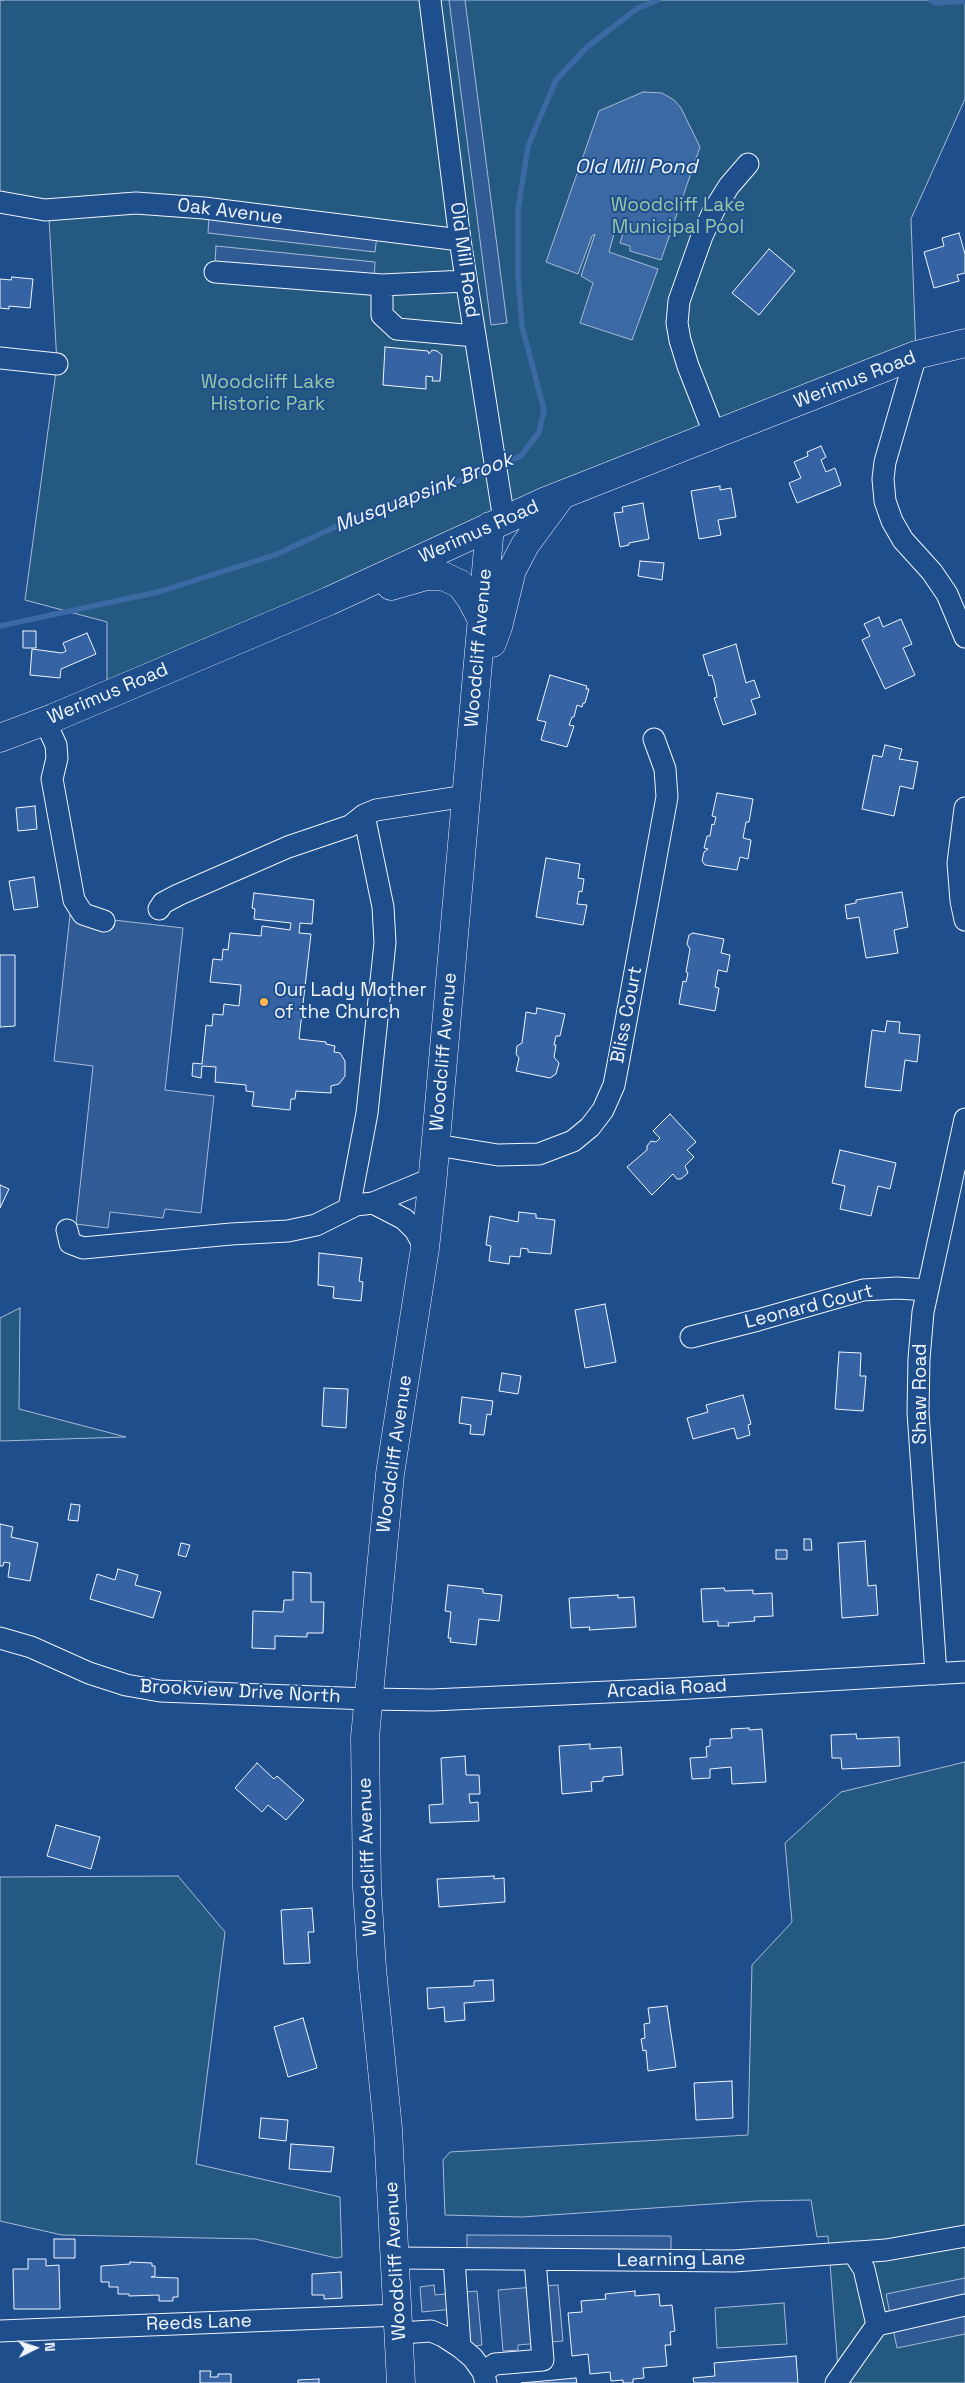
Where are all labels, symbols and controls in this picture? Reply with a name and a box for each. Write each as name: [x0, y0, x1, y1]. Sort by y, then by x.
water label: Old Mill Pond: [575, 156, 697, 180]
street label: Oak Avenue: [176, 194, 284, 230]
park label: Woodcliff Lake Municipal Pool: [611, 195, 745, 239]
street label: Old Mill Road: [445, 201, 483, 319]
street label: Werimus Road: [791, 346, 919, 414]
park label: Woodcliff Lake Historic Park: [201, 372, 335, 416]
water label: Musquapsink Brook: [331, 448, 517, 538]
street label: Werimus Road: [416, 495, 542, 569]
street label: Woodcliff Avenue: [461, 568, 497, 728]
street label: Werimus Road: [44, 658, 172, 730]
street label: Bliss Court: [606, 965, 648, 1065]
street label: Woodcliff Avenue: [426, 972, 462, 1132]
place label: Our Lady Mother of the Church: [274, 980, 427, 1024]
marker: Our Lady Mother of the Church: [258, 996, 270, 1008]
street label: Leonard Court: [743, 1280, 875, 1334]
street label: Shaw Road: [910, 1344, 932, 1444]
street label: Woodcliff Avenue: [373, 1374, 417, 1534]
street label: Arcadia Road: [606, 1674, 728, 1704]
street label: Brookview Drive North: [139, 1675, 341, 1709]
street label: Woodcliff Avenue: [354, 1777, 382, 1937]
street label: Woodcliff Avenue: [380, 2181, 412, 2341]
street label: Learning Lane: [616, 2247, 746, 2273]
street label: Reeds Lane: [146, 2310, 252, 2336]
north arrow: [10, 2323, 60, 2373]
text: N: [41, 2342, 59, 2352]

